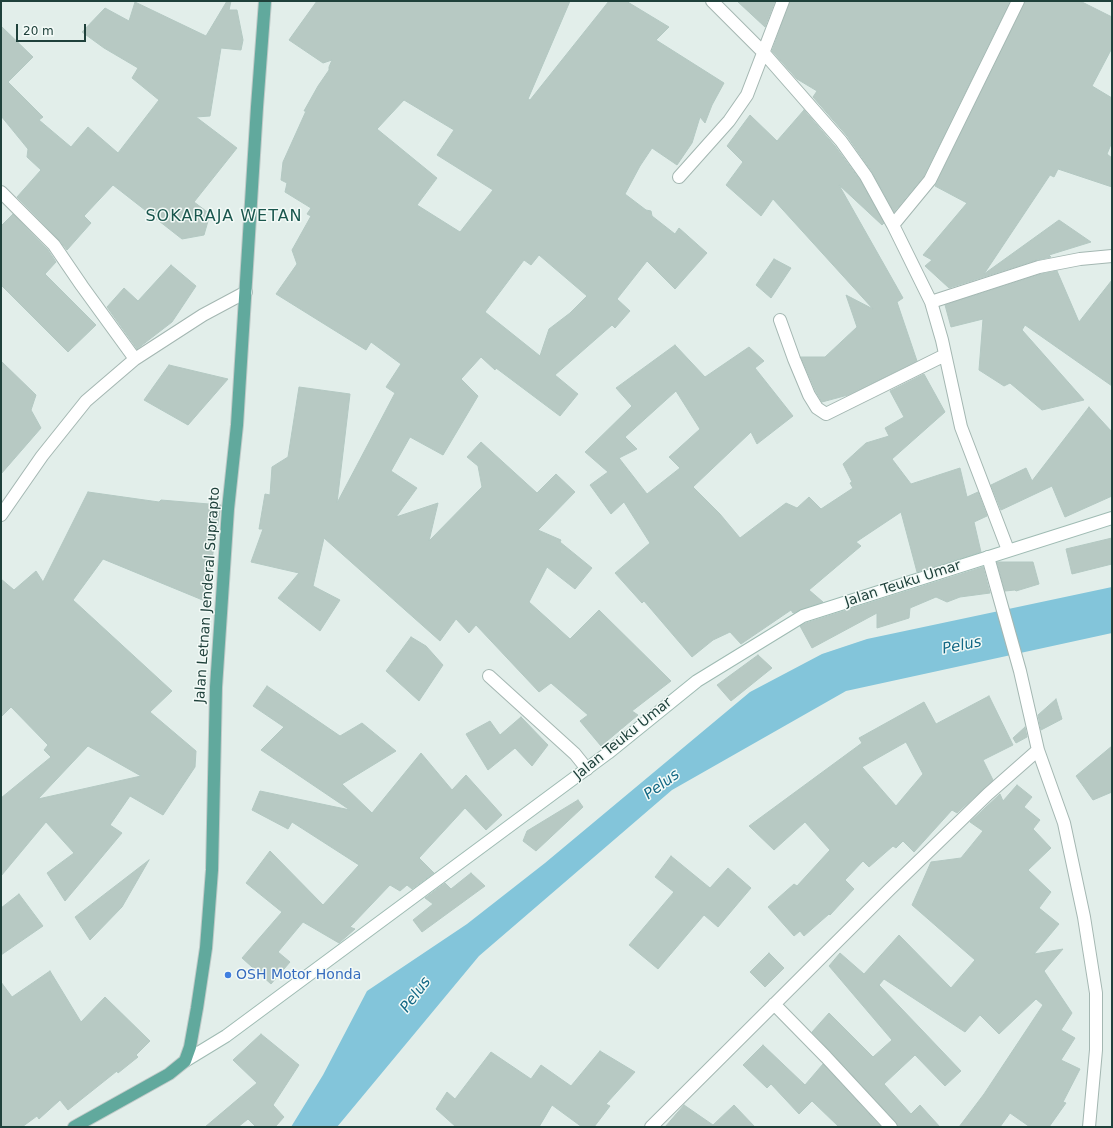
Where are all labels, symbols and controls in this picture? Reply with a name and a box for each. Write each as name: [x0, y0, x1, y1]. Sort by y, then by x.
scale bar: [18, 16, 88, 42]
text: 20 m: [23, 24, 54, 38]
district label: SOKARAJA WETAN: [145, 207, 303, 227]
street label: Jalan Letnan Jenderal Suprapto: [192, 486, 224, 704]
street label: Jalan Teuku Umar: [843, 557, 963, 611]
water label: Pelus: [941, 633, 983, 659]
street label: Jalan Teuku Umar: [571, 694, 675, 784]
water label: Pelus: [641, 766, 683, 804]
place label: OSH Motor Honda: [236, 967, 361, 983]
marker: OSH Motor Honda: [223, 970, 233, 980]
water label: Pelus: [397, 974, 435, 1016]

